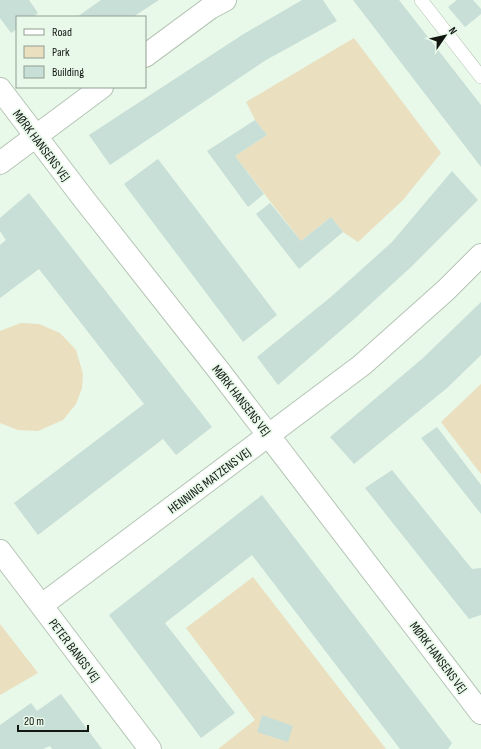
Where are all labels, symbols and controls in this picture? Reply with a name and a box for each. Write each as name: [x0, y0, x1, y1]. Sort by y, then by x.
legend: [16, 16, 146, 88]
north arrow: [425, 16, 465, 56]
text: Road: [52, 25, 72, 40]
text: N: [446, 25, 460, 37]
text: Park: [52, 45, 70, 60]
text: Building: [52, 65, 84, 80]
street label: MØRK HANSENS VEJ: [9, 106, 73, 185]
street label: MØRK HANSENS VEJ: [208, 362, 274, 439]
street label: HENNING MATZENS VEJ: [165, 444, 254, 517]
street label: PETER BANGS VEJ: [45, 616, 103, 686]
street label: MØRK HANSENS VEJ: [406, 618, 470, 697]
scale bar: [18, 707, 88, 733]
text: 20 m: [24, 714, 44, 729]

